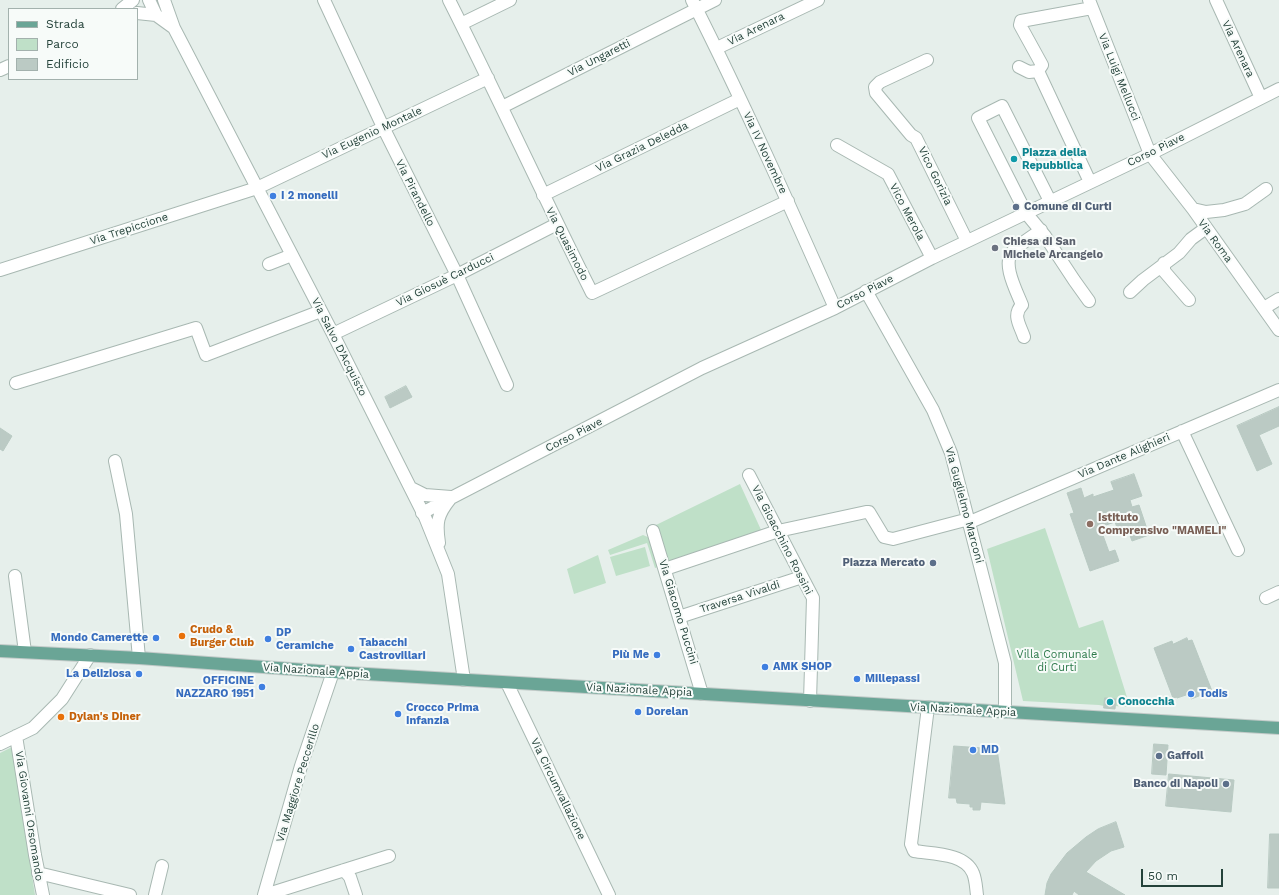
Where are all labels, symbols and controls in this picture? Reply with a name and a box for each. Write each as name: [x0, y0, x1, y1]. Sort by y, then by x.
legend: [8, 8, 138, 80]
street label: Via Arenara: [725, 10, 787, 48]
text: Strada: [46, 17, 85, 31]
street label: Via Arenara: [1219, 18, 1257, 80]
street label: Via Luigi Mellucci: [1095, 31, 1143, 123]
text: Parco: [46, 37, 79, 51]
street label: Via Ungaretti: [565, 37, 633, 79]
text: Edificio: [46, 57, 89, 71]
street label: Via Eugenio Montale: [320, 104, 424, 162]
street label: Via IV Novembre: [740, 110, 790, 196]
street label: Via Grazia Deledda: [594, 119, 690, 175]
street label: Corso Piave: [1125, 130, 1187, 170]
street label: Vico Gorizia: [915, 145, 955, 207]
place label: Piazza della Repubblica: [1022, 146, 1087, 172]
marker: Piazza della Repubblica: [1009, 154, 1019, 164]
street label: Via Pirandello: [392, 157, 438, 229]
street label: Vico Merola: [886, 181, 928, 243]
place label: I 2 monelli: [281, 189, 338, 203]
marker: I 2 monelli: [268, 191, 278, 201]
place label: Comune di Curti: [1024, 200, 1112, 214]
marker: Comune di Curti: [1011, 202, 1021, 212]
street label: Via Quasimodo: [543, 205, 591, 283]
street label: Via Trepiccione: [88, 210, 170, 248]
street label: Via Roma: [1195, 217, 1235, 265]
place label: Chiesa di San Michele Arcangelo: [1003, 235, 1103, 261]
marker: Chiesa di San Michele Arcangelo: [990, 243, 1000, 253]
street label: Via Giosuè Carducci: [394, 251, 496, 309]
street label: Corso Piave: [834, 272, 896, 312]
street label: Via Salvo D'Acquisto: [308, 296, 370, 398]
street label: Corso Piave: [543, 415, 605, 455]
street label: Via Dante Alighieri: [1076, 431, 1172, 481]
street label: Via Guglielmo Marconi: [942, 445, 986, 565]
street label: Via Gioacchino Rossini: [749, 483, 815, 597]
place label: Istituto Comprensivo "MAMELI": [1098, 511, 1226, 537]
marker: Istituto Comprensivo "MAMELI": [1085, 519, 1095, 529]
place label: Piazza Mercato: [842, 556, 925, 570]
street label: Via Giacomo Puccini: [656, 558, 700, 666]
marker: Piazza Mercato: [928, 558, 938, 568]
street label: Traversa Vivaldi: [698, 578, 782, 616]
place label: Crudo & Burger Club: [190, 623, 254, 649]
place label: DP Ceramiche: [276, 626, 334, 652]
place label: Mondo Camerette: [51, 631, 148, 645]
marker: Crudo & Burger Club: [177, 631, 187, 641]
marker: Mondo Camerette: [151, 633, 161, 643]
marker: DP Ceramiche: [263, 634, 273, 644]
place label: Tabacchi Castrovillari: [359, 636, 426, 662]
marker: Tabacchi Castrovillari: [346, 644, 356, 654]
place label: Più Me: [612, 648, 649, 662]
park label: Villa Comunale di Curti: [1017, 648, 1097, 674]
marker: Più Me: [652, 650, 662, 660]
place label: AMK SHOP: [773, 660, 832, 674]
street label: Via Nazionale Appia: [262, 661, 370, 681]
marker: AMK SHOP: [760, 662, 770, 672]
place label: La Deliziosa: [66, 667, 131, 681]
marker: La Deliziosa: [134, 669, 144, 679]
place label: Millepassi: [865, 672, 920, 686]
place label: OFFICINE NAZZARO 1951: [176, 674, 254, 700]
marker: Millepassi: [852, 674, 862, 684]
street label: Via Nazionale Appia: [586, 681, 692, 699]
marker: OFFICINE NAZZARO 1951: [257, 682, 267, 692]
place label: Todis: [1199, 687, 1228, 701]
marker: Todis: [1186, 689, 1196, 699]
place label: Conocchia: [1118, 695, 1174, 709]
marker: Conocchia: [1105, 697, 1115, 707]
place label: Crocco Prima Infanzia: [406, 701, 479, 727]
street label: Via Nazionale Appia: [910, 701, 1016, 719]
place label: Dorelan: [646, 705, 688, 719]
marker: Dorelan: [633, 707, 643, 717]
marker: Crocco Prima Infanzia: [393, 709, 403, 719]
place label: Dylan's Diner: [69, 710, 141, 724]
marker: Dylan's Diner: [56, 712, 66, 722]
street label: Via Maggiore Peccerillo: [274, 722, 322, 844]
street label: Via Circumvallazione: [528, 736, 588, 842]
place label: MD: [981, 743, 999, 757]
marker: MD: [968, 745, 978, 755]
place label: Gaffoil: [1167, 749, 1204, 763]
street label: Via Giovanni Orsomando: [12, 750, 46, 882]
marker: Gaffoil: [1154, 751, 1164, 761]
place label: Banco di Napoli: [1133, 777, 1218, 791]
marker: Banco di Napoli: [1221, 779, 1231, 789]
scale bar: [1143, 861, 1225, 887]
text: 50 m: [1148, 869, 1178, 883]

